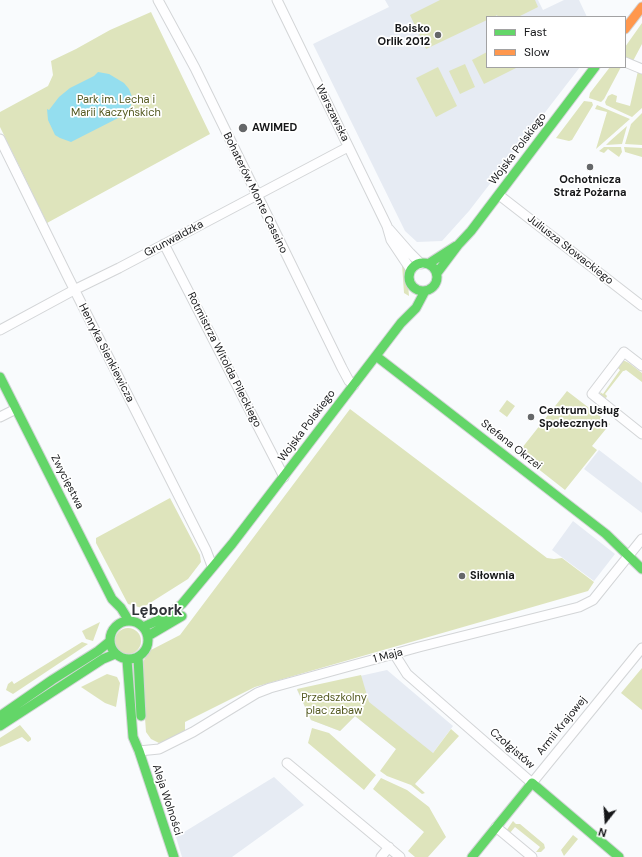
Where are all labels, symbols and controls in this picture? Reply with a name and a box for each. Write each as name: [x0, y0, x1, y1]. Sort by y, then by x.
legend: [486, 16, 626, 68]
place label: Boisko Orlik 2012: [378, 22, 430, 48]
text: Fast: [524, 24, 547, 40]
marker: Boisko Orlik 2012: [433, 30, 443, 40]
text: Slow: [524, 44, 550, 60]
street label: Warszawska: [312, 82, 352, 144]
park label: Park im. Lecha i Marii Kaczyńskich: [71, 93, 161, 119]
street label: Wojska Polskiego: [487, 110, 549, 188]
place label: AWIMED: [252, 121, 297, 135]
marker: AWIMED: [237, 122, 249, 134]
street label: Bohaterów Monte Cassino: [220, 130, 290, 256]
marker: Ochotnicza Straż Pożarna: [585, 162, 595, 172]
place label: Ochotnicza Straż Pożarna: [553, 173, 627, 199]
street label: Juliusza Słowackiego: [524, 212, 616, 288]
street label: Grunwaldzka: [142, 218, 206, 260]
street label: Rotmistrza Witolda Pileckiego: [184, 290, 264, 430]
street label: Henryka Sienkiewicza: [75, 302, 137, 404]
street label: Wojska Polskiego: [276, 387, 338, 465]
place label: Centrum Usług Społecznych: [539, 404, 619, 430]
marker: Centrum Usług Społecznych: [526, 412, 536, 422]
street label: Stefana Okrzei: [478, 417, 544, 473]
street label: Zwycięstwa: [48, 453, 86, 511]
place label: Siłownia: [470, 569, 515, 583]
marker: Siłownia: [457, 571, 467, 581]
district label: Lębork: [132, 602, 182, 620]
street label: 1 Maja: [372, 646, 404, 666]
park label: Przedszkolny plac zabaw: [301, 691, 367, 717]
street label: Armii Krajowej: [534, 694, 590, 758]
street label: Czołgistów: [487, 726, 537, 772]
street label: Aleja Wolności: [149, 763, 185, 837]
north arrow: [586, 801, 626, 841]
text: N: [597, 825, 608, 840]

